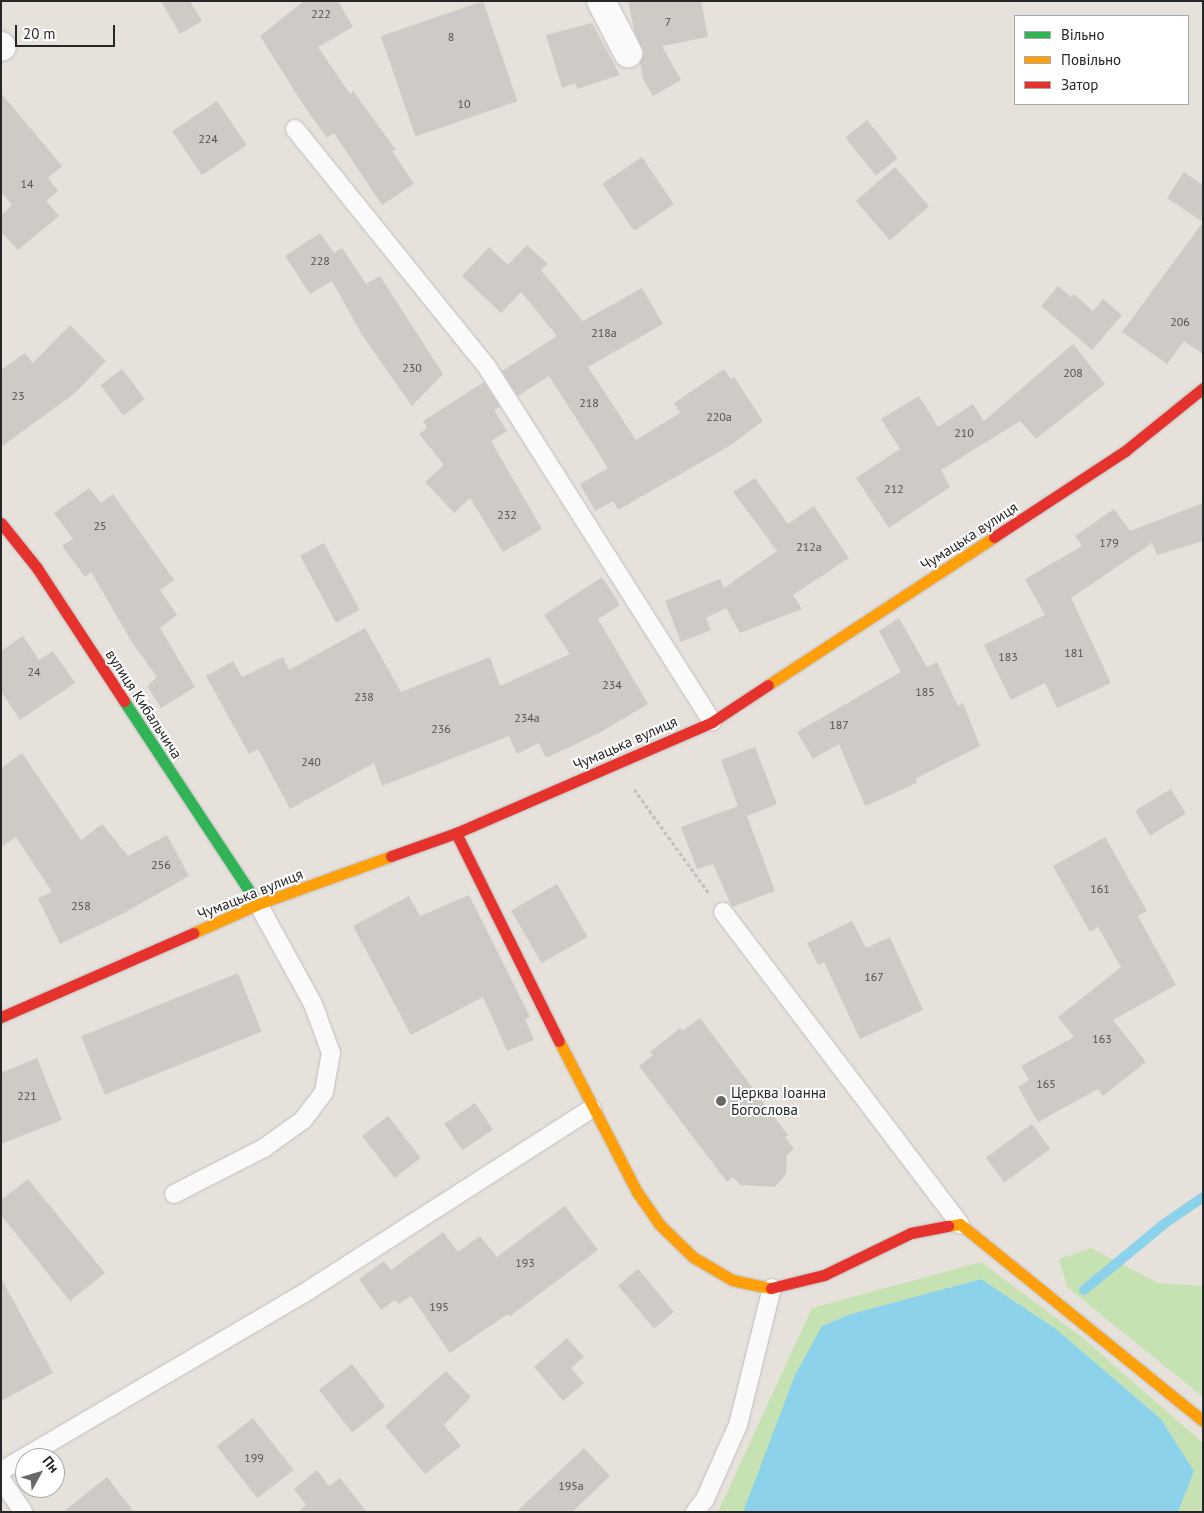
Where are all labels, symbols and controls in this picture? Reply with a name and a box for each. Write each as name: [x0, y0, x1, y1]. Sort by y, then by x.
house number: 222: [311, 7, 331, 21]
scale bar: [18, 15, 118, 47]
house number: 7: [665, 15, 671, 29]
legend: [1014, 15, 1189, 105]
text: 20 m: [23, 24, 56, 43]
text: Вільно: [1061, 25, 1104, 44]
house number: 8: [448, 30, 454, 44]
text: Повільно: [1061, 50, 1121, 69]
text: Затор: [1061, 75, 1098, 94]
house number: 10: [457, 97, 471, 111]
house number: 224: [198, 132, 218, 146]
house number: 14: [20, 177, 34, 191]
house number: 228: [310, 254, 330, 268]
house number: 206: [1170, 315, 1190, 329]
house number: 218а: [591, 326, 617, 340]
house number: 230: [402, 361, 422, 375]
house number: 208: [1063, 366, 1083, 380]
house number: 23: [11, 389, 25, 403]
house number: 218: [579, 396, 599, 410]
house number: 220а: [706, 410, 732, 424]
house number: 210: [954, 426, 974, 440]
house number: 212: [884, 482, 904, 496]
street label: Чумацька вулиця: [917, 498, 1021, 574]
house number: 232: [497, 508, 517, 522]
house number: 25: [93, 519, 107, 533]
house number: 179: [1099, 536, 1119, 550]
house number: 212а: [796, 540, 822, 554]
street label: вулиця Кибальчича: [102, 646, 186, 762]
house number: 181: [1064, 646, 1084, 660]
house number: 183: [998, 650, 1018, 664]
house number: 24: [27, 665, 41, 679]
house number: 234: [602, 678, 622, 692]
house number: 185: [915, 685, 935, 699]
house number: 238: [354, 690, 374, 704]
house number: 234а: [514, 711, 540, 725]
street label: Чумацька вулиця: [570, 712, 680, 774]
house number: 187: [829, 718, 849, 732]
house number: 236: [431, 722, 451, 736]
house number: 240: [301, 755, 321, 769]
house number: 256: [151, 858, 171, 872]
street label: Чумацька вулиця: [195, 865, 305, 923]
house number: 161: [1090, 882, 1110, 896]
house number: 258: [71, 899, 91, 913]
house number: 167: [864, 970, 884, 984]
house number: 163: [1092, 1032, 1112, 1046]
house number: 165: [1036, 1077, 1056, 1091]
place label: Церква Іоанна Богослова: [731, 1083, 826, 1118]
house number: 221: [17, 1089, 37, 1103]
marker: Церква Іоанна Богослова: [715, 1095, 727, 1107]
house number: 193: [515, 1256, 535, 1270]
house number: 195: [429, 1300, 449, 1314]
north arrow: [15, 1448, 65, 1498]
house number: 199: [244, 1451, 264, 1465]
text: Пн: [39, 1452, 63, 1476]
house number: 195а: [558, 1479, 584, 1493]

